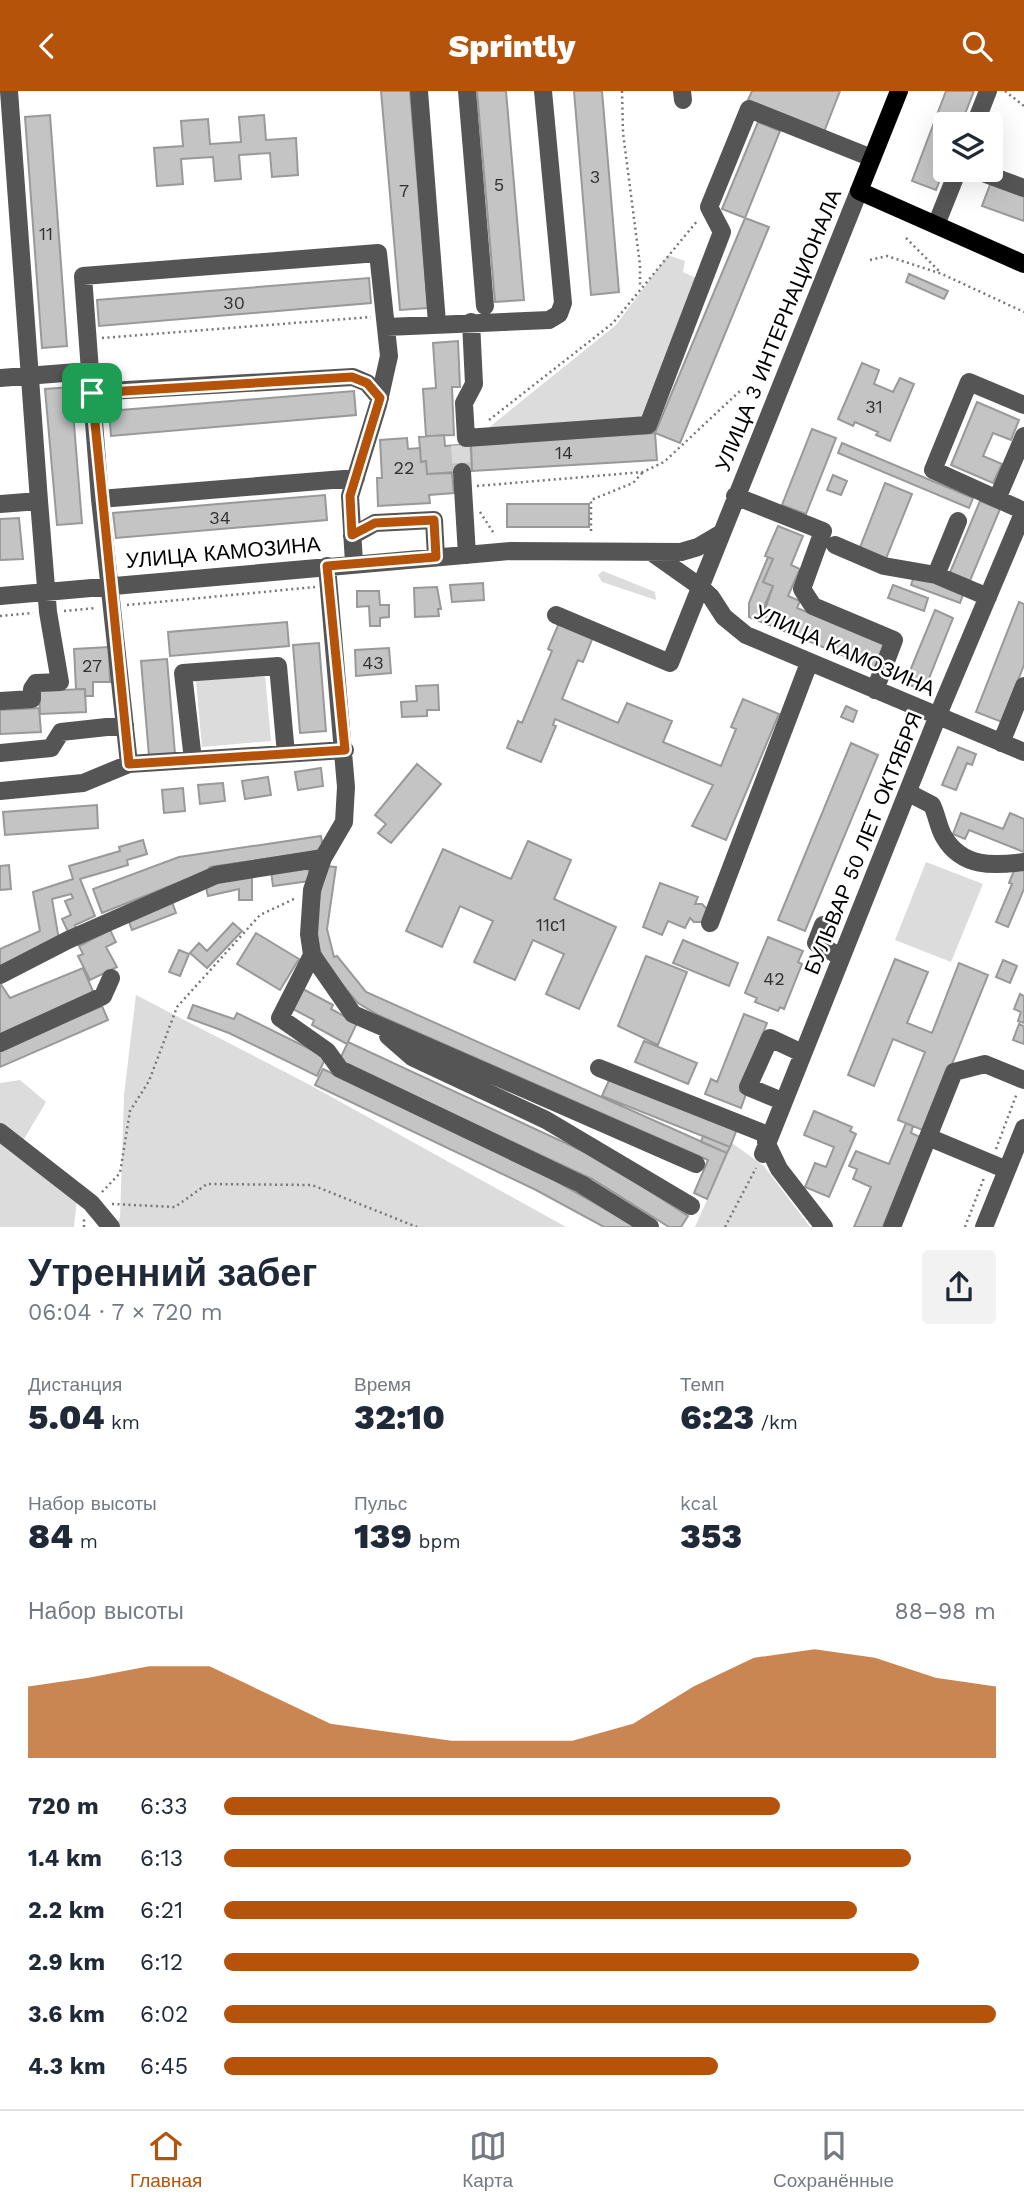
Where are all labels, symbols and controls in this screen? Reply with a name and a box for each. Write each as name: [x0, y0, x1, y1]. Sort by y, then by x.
icon: back: [28, 27, 66, 65]
text: Sprintly: [448, 27, 576, 65]
icon: search: [958, 27, 996, 65]
map controls: [933, 112, 1003, 182]
button: layers: [933, 112, 1003, 182]
house number: 3: [590, 166, 600, 187]
house number: 5: [494, 174, 504, 195]
house number: 7: [399, 180, 409, 201]
street label: УЛИЦА 3 ИНТЕРНАЦИОНАЛА: [710, 185, 846, 475]
house number: 11: [39, 223, 53, 244]
house number: 30: [223, 292, 245, 313]
pin: [62, 363, 122, 423]
icon: arrive: [73, 374, 111, 412]
house number: 31: [865, 396, 883, 417]
house number: 14: [555, 442, 573, 463]
house number: 22: [394, 457, 415, 478]
house number: 34: [209, 507, 231, 528]
street label: УЛИЦА КАМОЗИНА: [125, 531, 321, 573]
street label: УЛИЦА КАМОЗИНА: [751, 599, 939, 701]
house number: 43: [362, 652, 384, 673]
house number: 27: [82, 655, 102, 676]
street label: БУЛЬВАР 50 ЛЕТ ОКТЯБРЯ: [799, 708, 927, 978]
house number: 11с1: [536, 914, 566, 935]
house number: 42: [763, 968, 785, 989]
button: share: [922, 1250, 996, 1324]
text: Утренний забег: [28, 1251, 317, 1295]
text: 06:04 · 7 × 720 m: [28, 1299, 223, 1326]
text: Дистанция: [28, 1373, 122, 1396]
text: Время: [354, 1373, 411, 1396]
text: Темп: [680, 1373, 724, 1396]
text: 5.04: [28, 1396, 105, 1438]
text: 32:10: [354, 1396, 445, 1438]
text: 6:23: [680, 1396, 754, 1438]
text: km: [105, 1411, 140, 1434]
text: /km: [754, 1411, 798, 1434]
text: Набор высоты: [28, 1492, 157, 1515]
text: Пульс: [354, 1492, 407, 1515]
text: kcal: [680, 1492, 718, 1515]
text: 84: [28, 1515, 73, 1557]
text: 139: [354, 1515, 412, 1557]
text: 353: [680, 1515, 742, 1557]
text: m: [73, 1530, 98, 1553]
text: bpm: [412, 1530, 461, 1553]
text: Набор высоты: [28, 1598, 184, 1625]
text: 88–98 m: [895, 1598, 996, 1625]
text: 720 m: [28, 1793, 99, 1820]
text: 6:33: [140, 1793, 188, 1820]
text: 1.4 km: [28, 1845, 102, 1872]
text: 6:13: [140, 1845, 183, 1872]
text: 2.2 km: [28, 1897, 105, 1924]
text: 6:21: [140, 1897, 183, 1924]
text: 2.9 km: [28, 1949, 105, 1976]
text: 6:12: [140, 1949, 183, 1976]
text: 3.6 km: [28, 2001, 105, 2028]
text: 6:02: [140, 2001, 189, 2028]
text: 4.3 km: [28, 2053, 106, 2080]
text: 6:45: [140, 2053, 188, 2080]
tab: Главная: [130, 2127, 202, 2192]
tab: Карта: [462, 2127, 513, 2192]
tab: Сохранённые: [773, 2127, 894, 2192]

